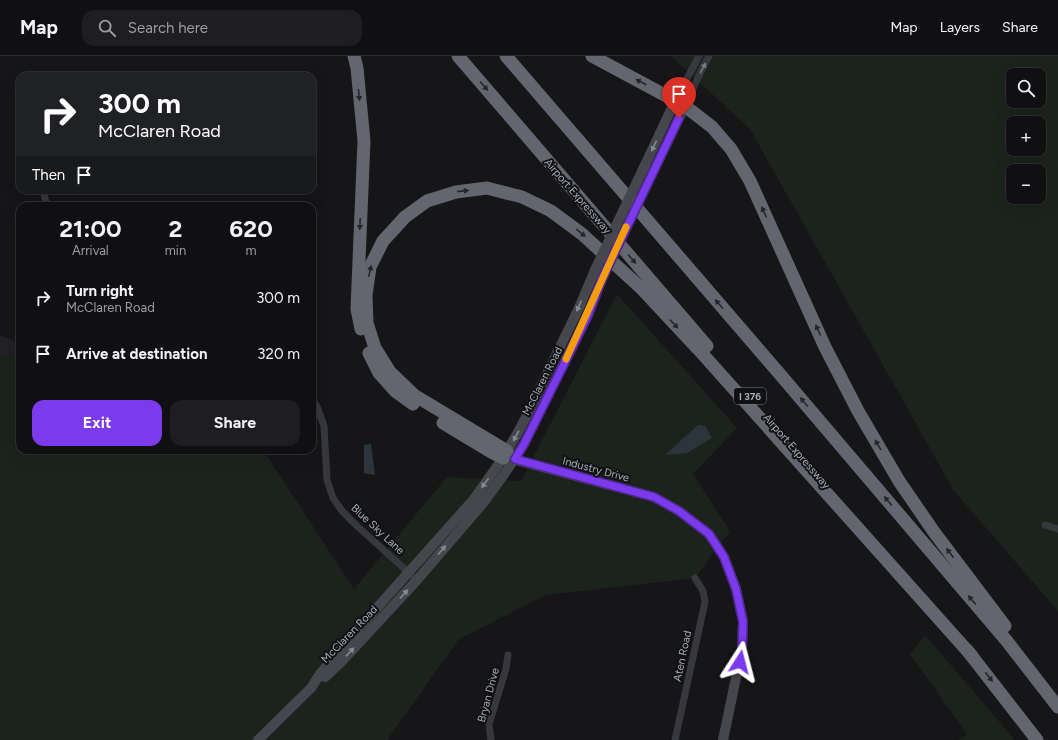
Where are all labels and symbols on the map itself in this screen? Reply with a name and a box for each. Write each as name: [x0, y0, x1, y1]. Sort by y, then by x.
one-way arrow: [699, 62, 706, 74]
pin: [662, 77, 696, 118]
one-way arrow: [635, 79, 647, 86]
one-way arrow: [479, 80, 488, 91]
one-way arrow: [356, 89, 362, 101]
one-way arrow: [651, 140, 657, 151]
street label: Airport Expressway: [541, 156, 614, 237]
one-way arrow: [457, 188, 469, 194]
one-way arrow: [761, 206, 767, 217]
one-way arrow: [357, 218, 364, 230]
one-way arrow: [575, 229, 586, 238]
one-way arrow: [627, 254, 636, 263]
one-way arrow: [367, 265, 373, 277]
one-way arrow: [715, 299, 724, 308]
one-way arrow: [576, 301, 582, 313]
one-way arrow: [670, 318, 679, 329]
one-way arrow: [815, 324, 821, 336]
street label: McClaren Road: [520, 345, 565, 418]
road number: I 376: [734, 388, 766, 404]
one-way arrow: [799, 397, 808, 408]
street label: Airport Expressway: [760, 411, 833, 492]
one-way arrow: [513, 430, 520, 441]
one-way arrow: [874, 439, 881, 451]
street label: Industry Drive: [561, 454, 631, 485]
one-way arrow: [481, 478, 489, 488]
one-way arrow: [883, 496, 892, 507]
street label: Blue Sky Lane: [348, 501, 407, 557]
one-way arrow: [438, 545, 447, 555]
one-way arrow: [945, 548, 954, 559]
one-way arrow: [399, 589, 408, 599]
one-way arrow: [968, 596, 977, 605]
street label: McClaren Road: [319, 603, 380, 666]
street label: Aten Road: [671, 629, 694, 683]
position arrow: [719, 641, 761, 683]
one-way arrow: [345, 647, 355, 657]
street label: Bryan Drive: [475, 666, 502, 724]
one-way arrow: [984, 672, 993, 683]

